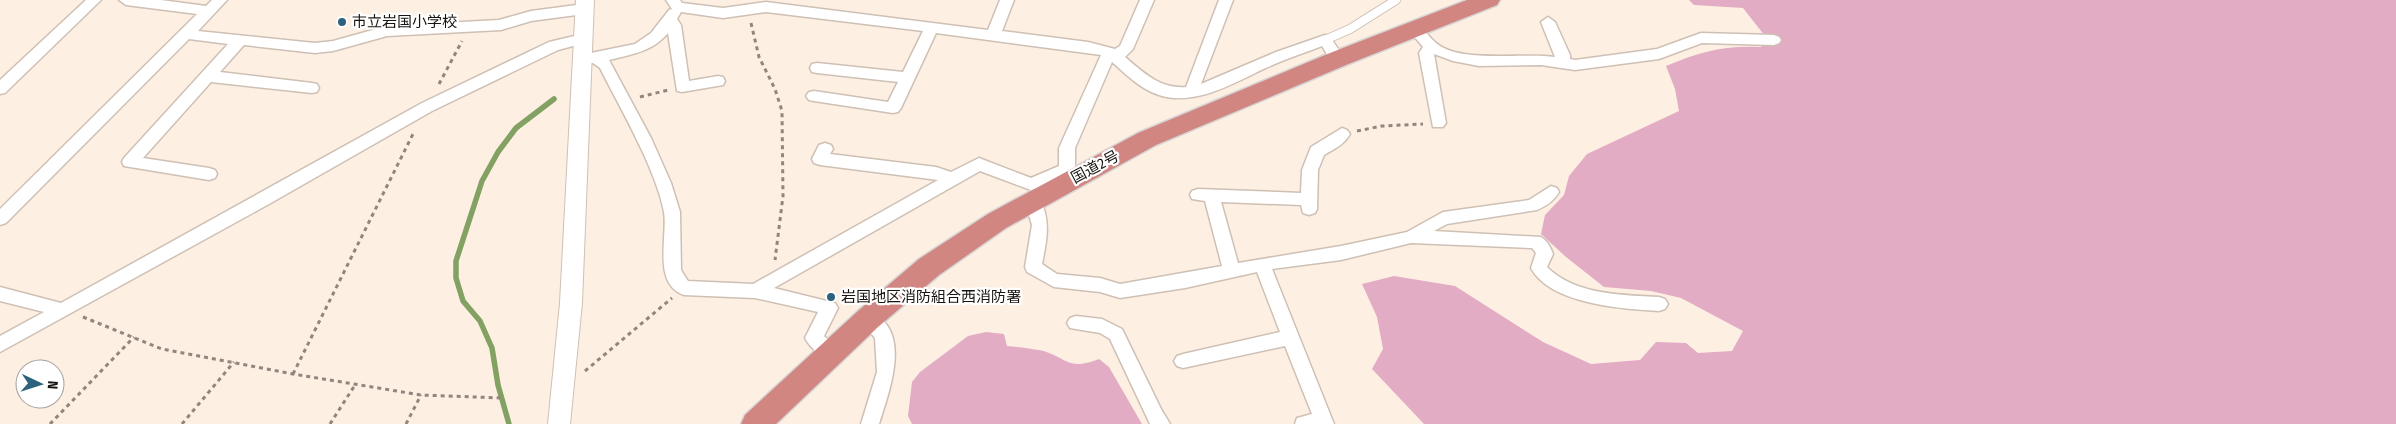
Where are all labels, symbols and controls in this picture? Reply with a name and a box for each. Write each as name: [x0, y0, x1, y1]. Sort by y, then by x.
place label: 市立岩国小学校: [352, 13, 457, 31]
marker: 市立岩国小学校: [336, 16, 348, 28]
street label: 国道2号: [1068, 147, 1122, 187]
place label: 岩国地区消防組合西消防署: [841, 288, 1021, 306]
marker: 岩国地区消防組合西消防署: [825, 291, 837, 303]
north arrow: [15, 359, 65, 409]
text: N: [44, 380, 61, 390]

